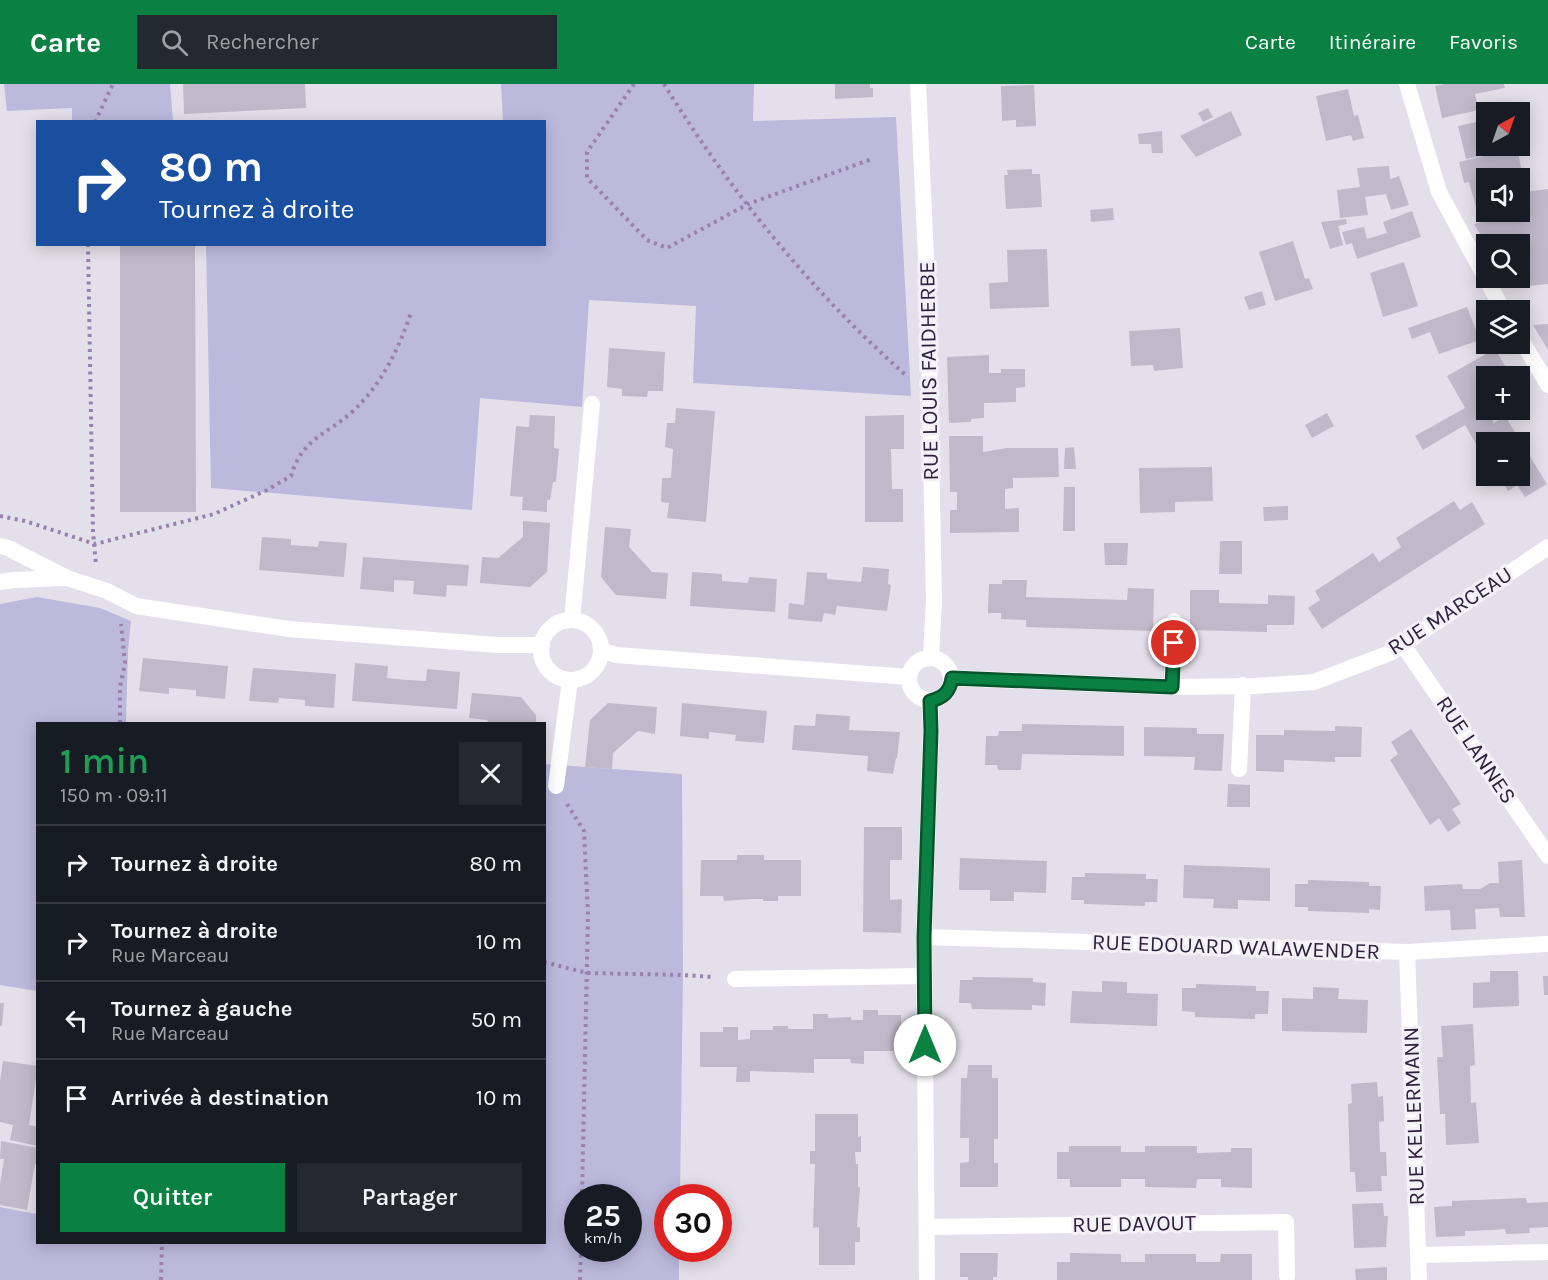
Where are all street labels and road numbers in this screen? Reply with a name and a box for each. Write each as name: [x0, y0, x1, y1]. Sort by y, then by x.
street label: RUE LOUIS FAIDHERBE: [914, 261, 944, 481]
street label: RUE MARCEAU: [1383, 561, 1517, 661]
street label: RUE LANNES: [1431, 691, 1521, 809]
street label: RUE EDOUARD WALAWENDER: [1092, 929, 1380, 965]
street label: RUE KELLERMANN: [1398, 1026, 1430, 1206]
street label: RUE DAVOUT: [1072, 1210, 1196, 1238]

